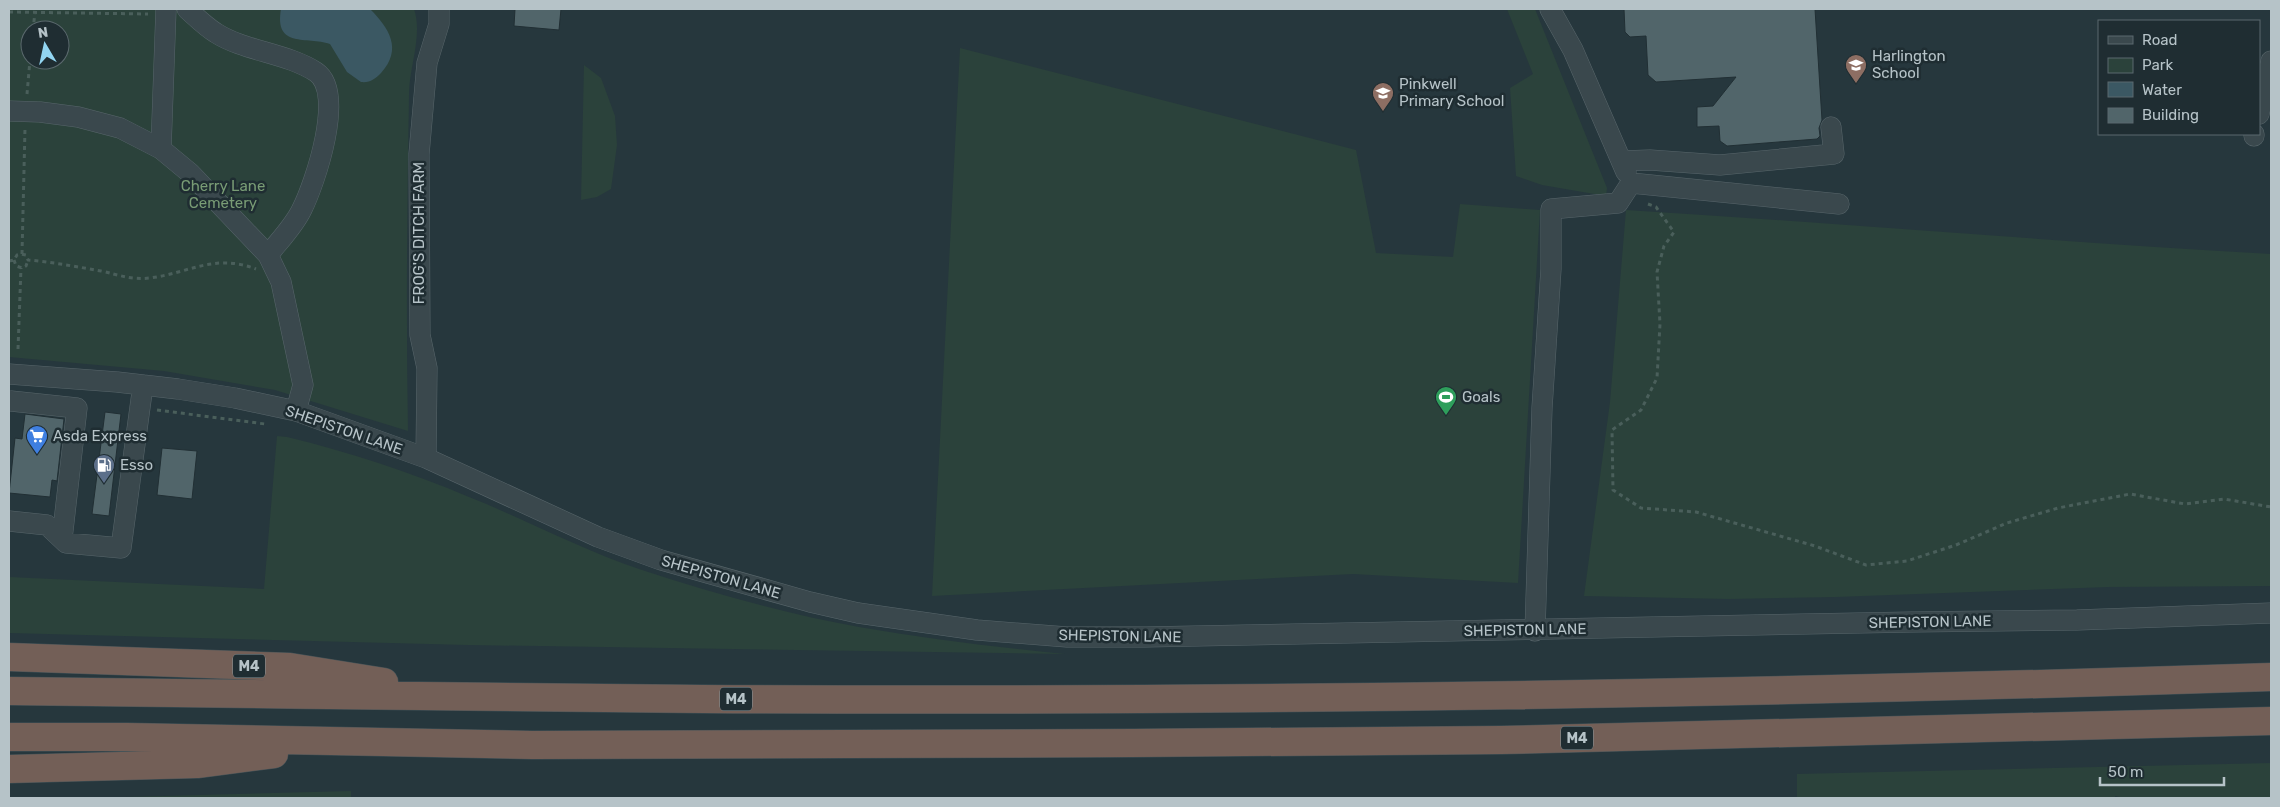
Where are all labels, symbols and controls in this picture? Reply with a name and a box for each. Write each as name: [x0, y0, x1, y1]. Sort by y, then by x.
north arrow: [20, 20, 70, 70]
legend: [2098, 20, 2260, 135]
text: N: [37, 23, 49, 42]
text: Road: [2142, 31, 2178, 49]
place label: Harlington School: [1872, 47, 1946, 82]
school or university icon: Harlington School: [1844, 53, 1868, 84]
text: Park: [2142, 56, 2173, 74]
place label: Pinkwell Primary School: [1399, 75, 1504, 110]
school or university icon: Pinkwell Primary School: [1371, 81, 1395, 112]
text: Water: [2142, 81, 2182, 99]
text: Building: [2142, 106, 2199, 124]
street label: FROG'S DITCH FARM: [410, 162, 428, 304]
park label: Cherry Lane Cemetery: [181, 177, 265, 212]
sports icon: Goals: [1434, 385, 1458, 416]
place label: Goals: [1462, 388, 1501, 406]
street label: SHEPISTON LANE: [283, 402, 405, 458]
supermarket icon: Asda Express: [25, 424, 49, 455]
place label: Asda Express: [53, 427, 147, 445]
fuel station icon: Esso: [92, 453, 116, 484]
place label: Esso: [120, 456, 153, 474]
street label: SHEPISTON LANE: [659, 551, 783, 603]
street label: SHEPISTON LANE: [1868, 612, 1992, 632]
street label: SHEPISTON LANE: [1463, 620, 1587, 640]
street label: SHEPISTON LANE: [1058, 626, 1182, 646]
road number: M4: [233, 654, 265, 678]
road number: M4: [720, 688, 752, 711]
road number: M4: [1561, 726, 1593, 750]
scale bar: [2100, 754, 2224, 786]
text: 50 m: [2108, 763, 2143, 781]

